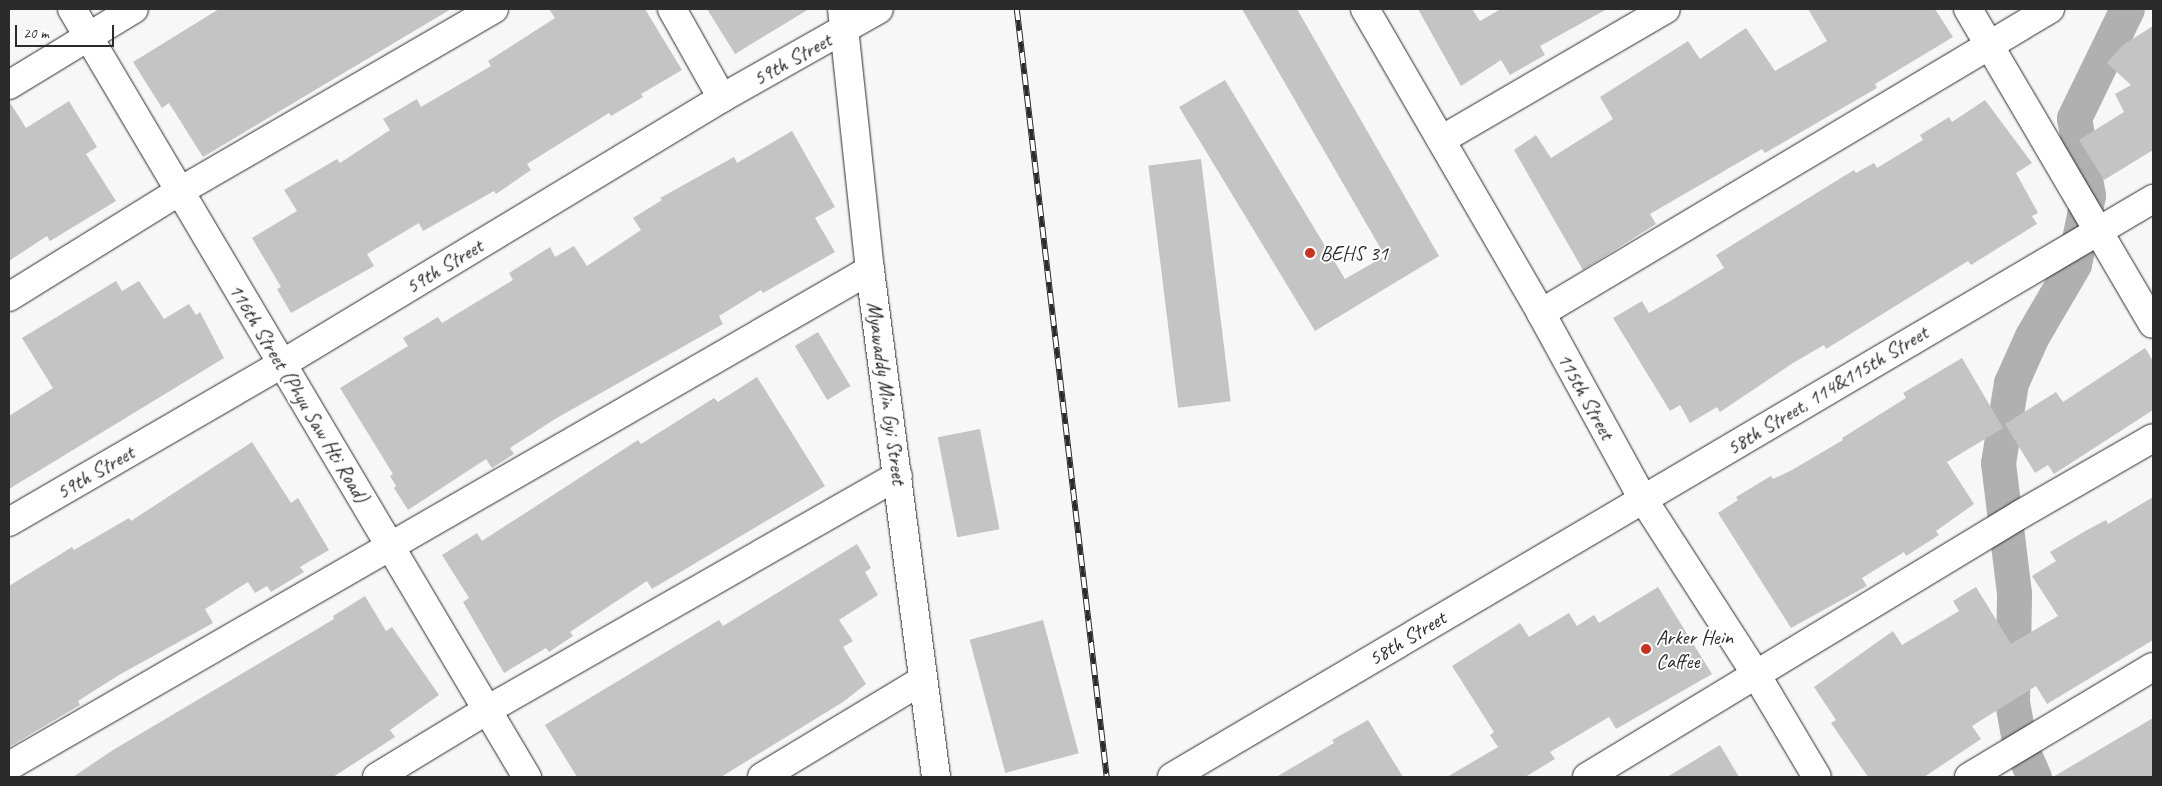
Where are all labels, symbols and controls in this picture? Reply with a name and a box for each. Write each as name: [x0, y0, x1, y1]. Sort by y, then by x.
scale bar: [18, 15, 116, 47]
text: 20 m: [23, 24, 49, 43]
street label: 59th Street: [748, 27, 836, 91]
street label: 59th Street: [401, 233, 487, 299]
place label: BEHS 31: [1320, 240, 1388, 266]
marker: BEHS 31: [1304, 247, 1316, 259]
street label: 116th Street (Phyu Saw Hti Road): [223, 278, 375, 508]
street label: Myawaddy Min Gyi Street: [862, 300, 912, 486]
street label: 58th Street, 114&115th Street: [1721, 320, 1933, 460]
street label: 115th Street: [1552, 348, 1620, 444]
street label: 59th Street: [51, 440, 139, 504]
street label: 58th Street: [1364, 605, 1450, 671]
place label: Arker Hein Caffee: [1656, 624, 1733, 674]
marker: Arker Hein Caffee: [1640, 643, 1652, 655]

